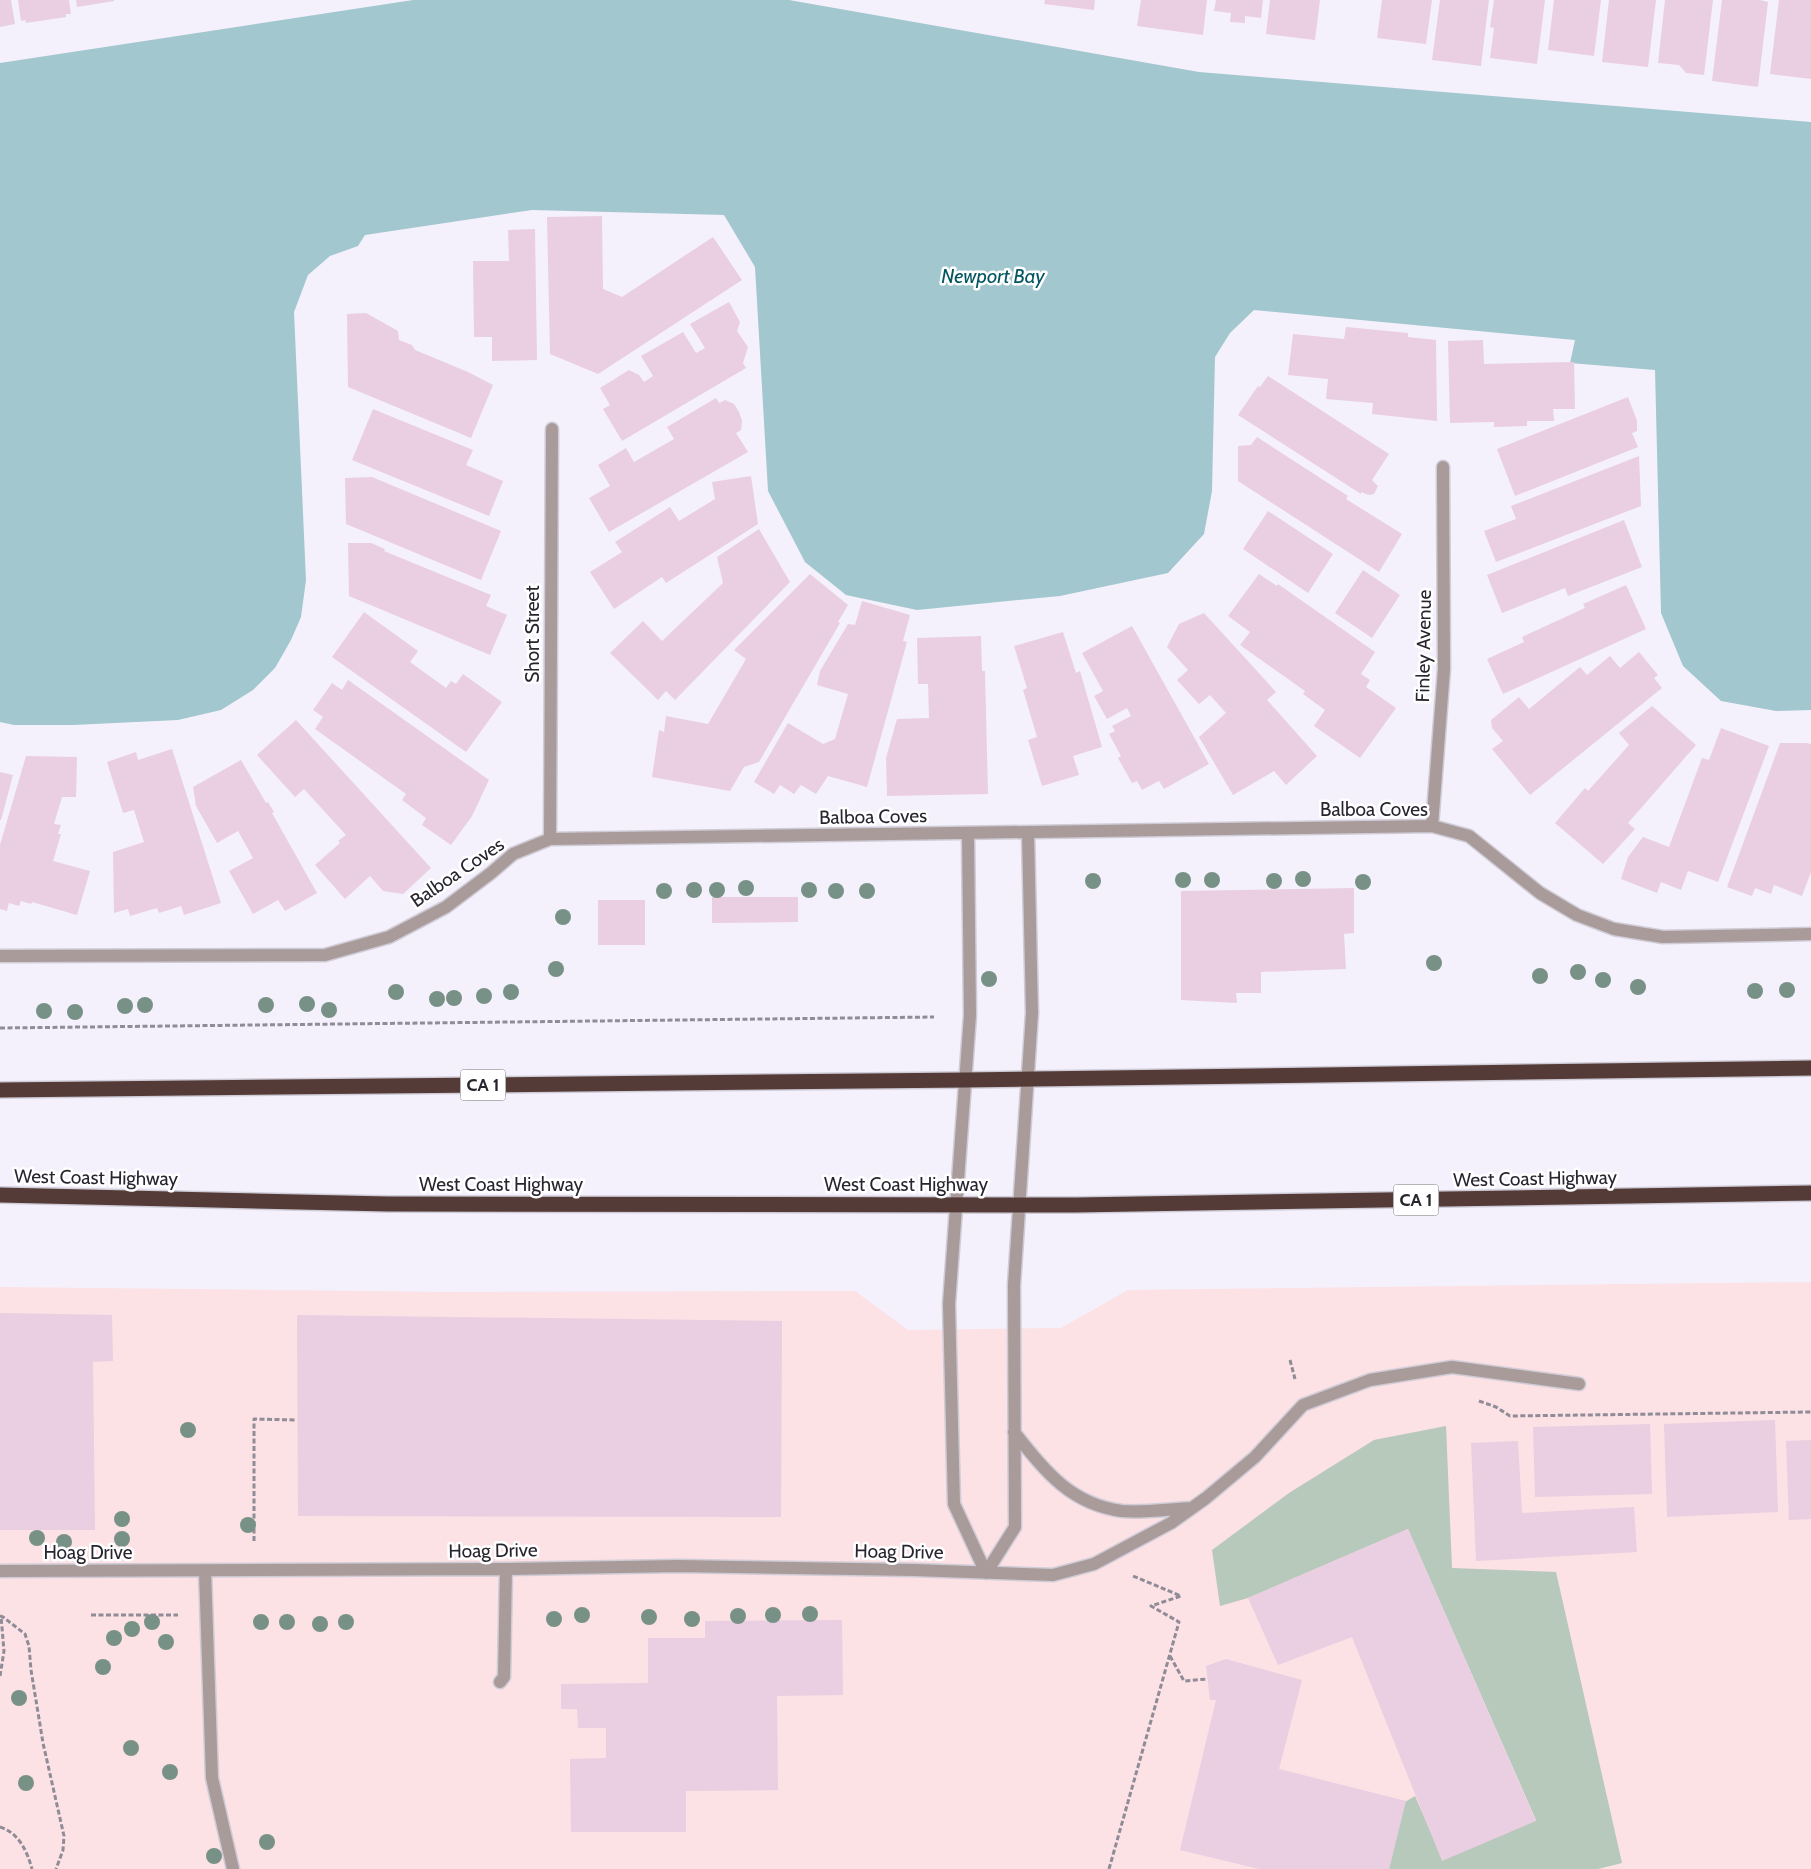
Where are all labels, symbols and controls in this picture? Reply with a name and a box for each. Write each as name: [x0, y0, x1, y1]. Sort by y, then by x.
water label: Newport Bay: [941, 264, 1045, 288]
street label: Short Street: [521, 585, 544, 683]
street label: Finley Avenue: [1411, 589, 1436, 703]
street label: Balboa Coves: [1320, 798, 1428, 821]
street label: Balboa Coves: [819, 804, 927, 829]
street label: Balboa Coves: [406, 833, 509, 912]
road number: CA 1: [460, 1070, 506, 1100]
street label: West Coast Highway: [14, 1165, 179, 1190]
street label: West Coast Highway: [1453, 1166, 1618, 1191]
street label: West Coast Highway: [419, 1173, 583, 1196]
street label: West Coast Highway: [824, 1173, 988, 1196]
road number: CA 1: [1394, 1184, 1438, 1216]
street label: Hoag Drive: [448, 1538, 538, 1563]
street label: Hoag Drive: [854, 1539, 944, 1564]
street label: Hoag Drive: [43, 1541, 133, 1564]

